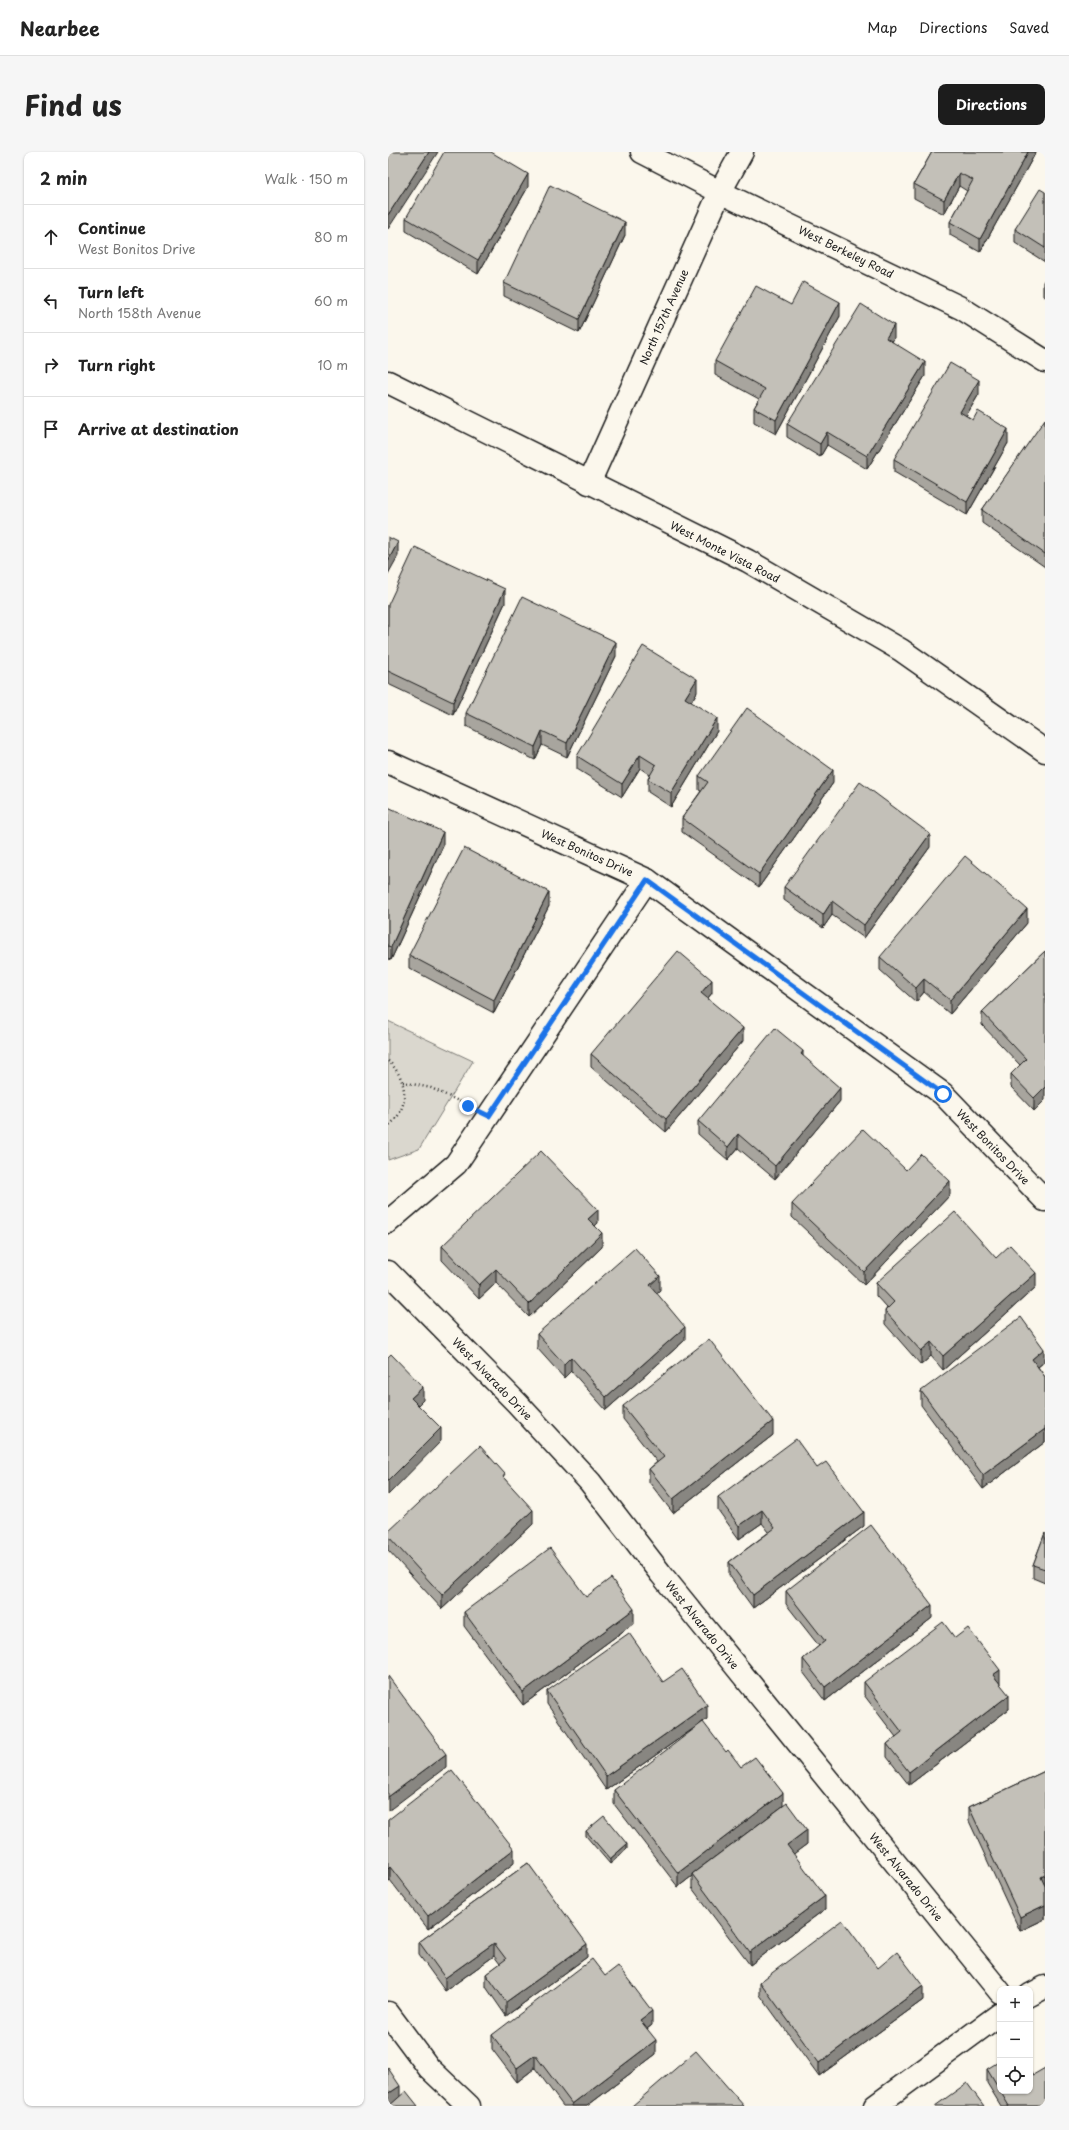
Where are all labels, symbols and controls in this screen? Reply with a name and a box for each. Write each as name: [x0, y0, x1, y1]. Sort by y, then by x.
text: Nearbee: [20, 14, 100, 42]
text: Map: [867, 17, 897, 38]
text: Directions: [919, 17, 987, 38]
text: Saved: [1009, 17, 1049, 38]
text: Find us: [24, 83, 122, 126]
button: Directions: [938, 84, 1045, 125]
text: 2 min: [40, 165, 87, 191]
text: Walk · 150 m: [264, 169, 348, 188]
text: Continue: [78, 216, 146, 239]
street label: West Berkeley Road: [796, 221, 897, 282]
icon: ahead: [40, 226, 62, 248]
text: 80 m: [314, 227, 348, 246]
text: West Bonitos Drive: [78, 239, 196, 258]
street label: North 157th Avenue: [635, 266, 692, 367]
text: Turn left: [78, 280, 144, 303]
icon: left: [40, 290, 62, 312]
text: 60 m: [314, 291, 348, 310]
text: North 158th Avenue: [78, 303, 201, 322]
text: Turn right: [78, 353, 155, 376]
icon: right: [40, 354, 62, 376]
text: 10 m: [318, 355, 348, 374]
text: Arrive at destination: [78, 417, 239, 440]
icon: arrive: [40, 418, 62, 440]
street label: West Monte Vista Road: [667, 516, 783, 587]
street label: West Bonitos Drive: [538, 825, 636, 881]
route start: [934, 1085, 952, 1103]
route end: [459, 1097, 477, 1115]
street label: West Bonitos Drive: [953, 1105, 1034, 1188]
street label: West Alvarado Drive: [448, 1333, 536, 1424]
street label: West Alvarado Drive: [661, 1577, 743, 1673]
street label: West Alvarado Drive: [865, 1829, 947, 1925]
map controls: [997, 1986, 1033, 2094]
button: +: [997, 1986, 1033, 2022]
button: −: [997, 2022, 1033, 2058]
button: locate: [997, 2058, 1033, 2094]

